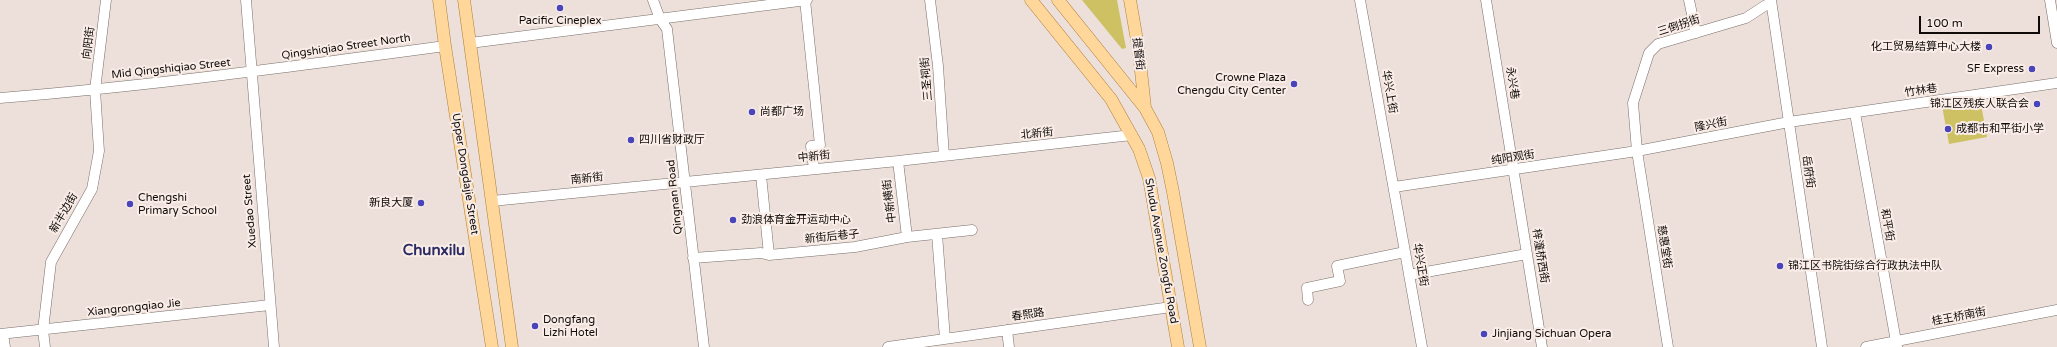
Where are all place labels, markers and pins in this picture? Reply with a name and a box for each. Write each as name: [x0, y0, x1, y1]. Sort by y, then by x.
marker: Pacific Cineplex: [555, 3, 565, 13]
place label: Pacific Cineplex: [519, 14, 601, 28]
place label: 化工贸易结算中心大楼: [1871, 40, 1981, 54]
marker: 化工贸易结算中心大楼: [1984, 42, 1994, 52]
place label: SF Express: [1967, 62, 2024, 76]
marker: SF Express: [2027, 64, 2037, 74]
place label: Crowne Plaza Chengdu City Center: [1177, 71, 1286, 97]
marker: Crowne Plaza Chengdu City Center: [1289, 79, 1299, 89]
place label: 锦江区残疾人联合会: [1930, 97, 2029, 111]
marker: 锦江区残疾人联合会: [2032, 99, 2042, 109]
place label: 尚都广场: [760, 105, 804, 119]
marker: 尚都广场: [747, 107, 757, 117]
place label: 成都市和平街小学: [1956, 122, 2044, 136]
marker: 成都市和平街小学: [1943, 124, 1953, 134]
place label: 四川省财政厅: [639, 133, 705, 147]
marker: 四川省财政厅: [626, 135, 636, 145]
place label: Chengshi Primary School: [138, 191, 217, 217]
place label: 新良大厦: [369, 196, 413, 210]
marker: 新良大厦: [416, 198, 426, 208]
marker: Chengshi Primary School: [125, 199, 135, 209]
place label: 劲浪体育金开运动中心: [741, 213, 851, 227]
marker: 劲浪体育金开运动中心: [728, 215, 738, 225]
place label: 锦江区书院街综合行政执法中队: [1788, 259, 1942, 273]
marker: 锦江区书院街综合行政执法中队: [1775, 261, 1785, 271]
place label: Dongfang Lizhi Hotel: [543, 313, 598, 339]
marker: Dongfang Lizhi Hotel: [530, 321, 540, 331]
place label: Jinjiang Sichuan Opera: [1492, 327, 1612, 341]
marker: Jinjiang Sichuan Opera: [1479, 329, 1489, 339]

